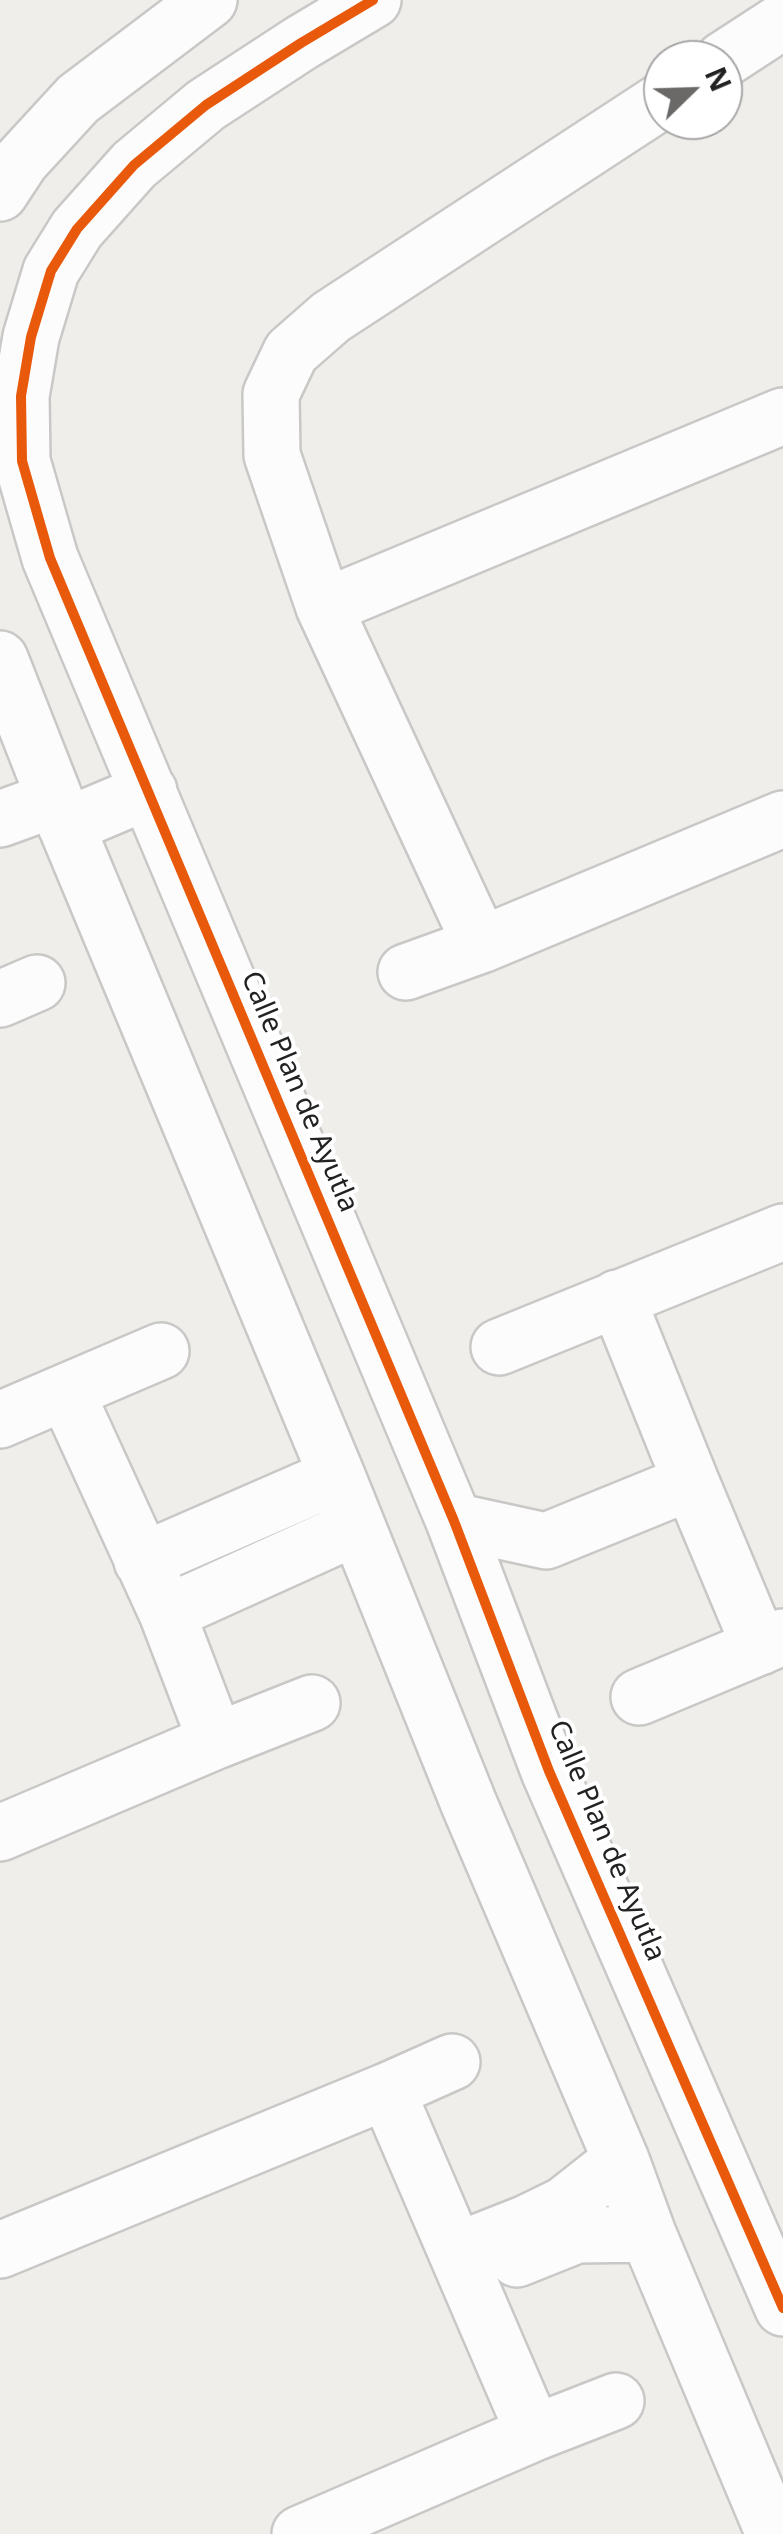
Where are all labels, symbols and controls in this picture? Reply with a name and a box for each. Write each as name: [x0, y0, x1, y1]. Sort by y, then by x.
north arrow: [643, 40, 743, 140]
text: N: [697, 61, 741, 97]
street label: Calle Plan de Ayutla: [233, 967, 365, 1217]
street label: Calle Plan de Ayutla: [540, 1716, 672, 1966]

